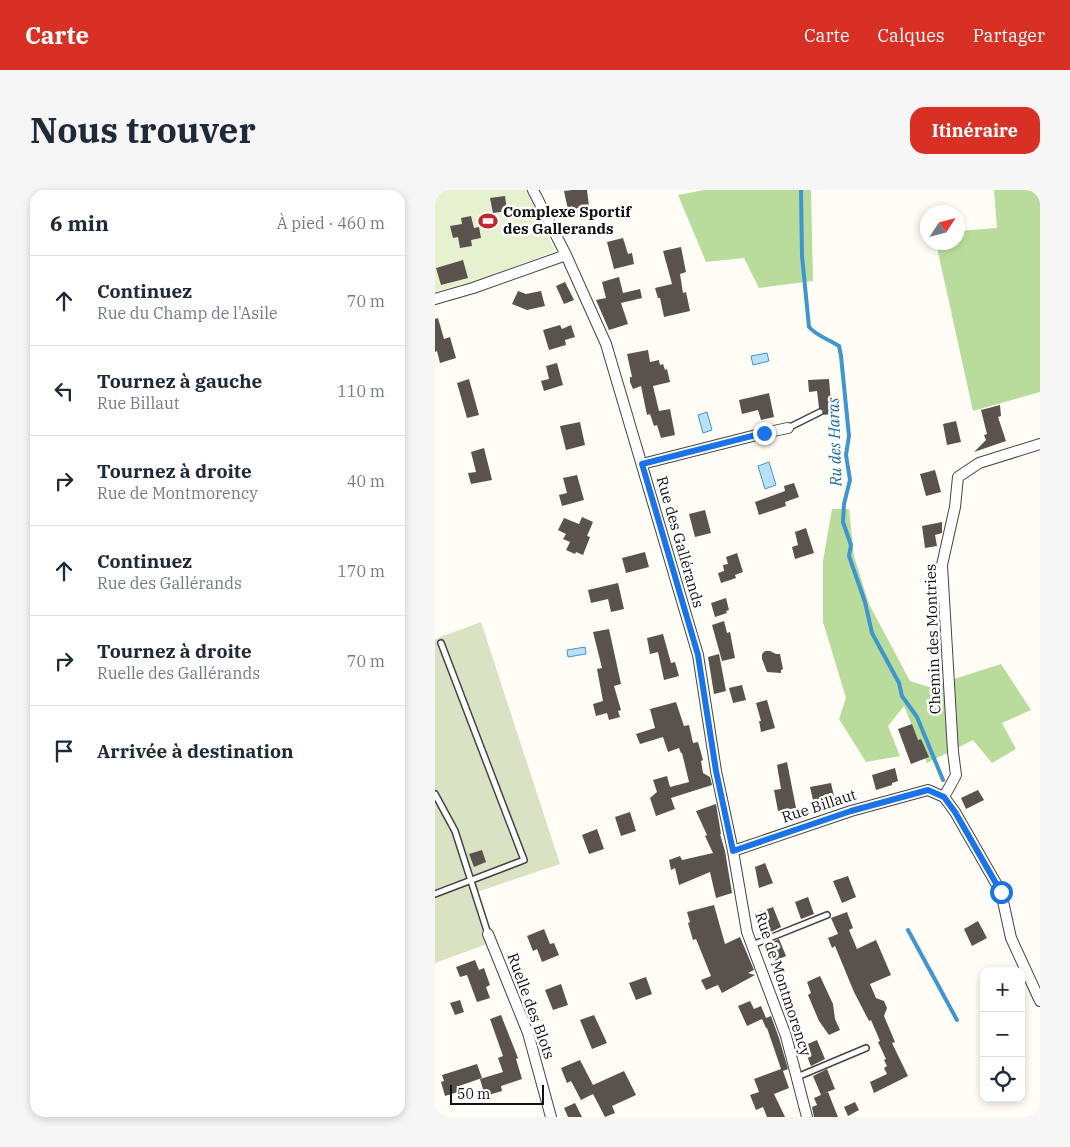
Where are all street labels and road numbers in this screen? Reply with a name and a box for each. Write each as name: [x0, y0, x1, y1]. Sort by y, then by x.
street label: Rue des Gallérands: [653, 474, 708, 610]
street label: Chemin des Montries: [920, 564, 945, 714]
street label: Rue Billaut: [779, 785, 859, 827]
street label: Rue de Montmorency: [751, 909, 816, 1058]
street label: Ruelle des Blots: [503, 950, 559, 1061]

